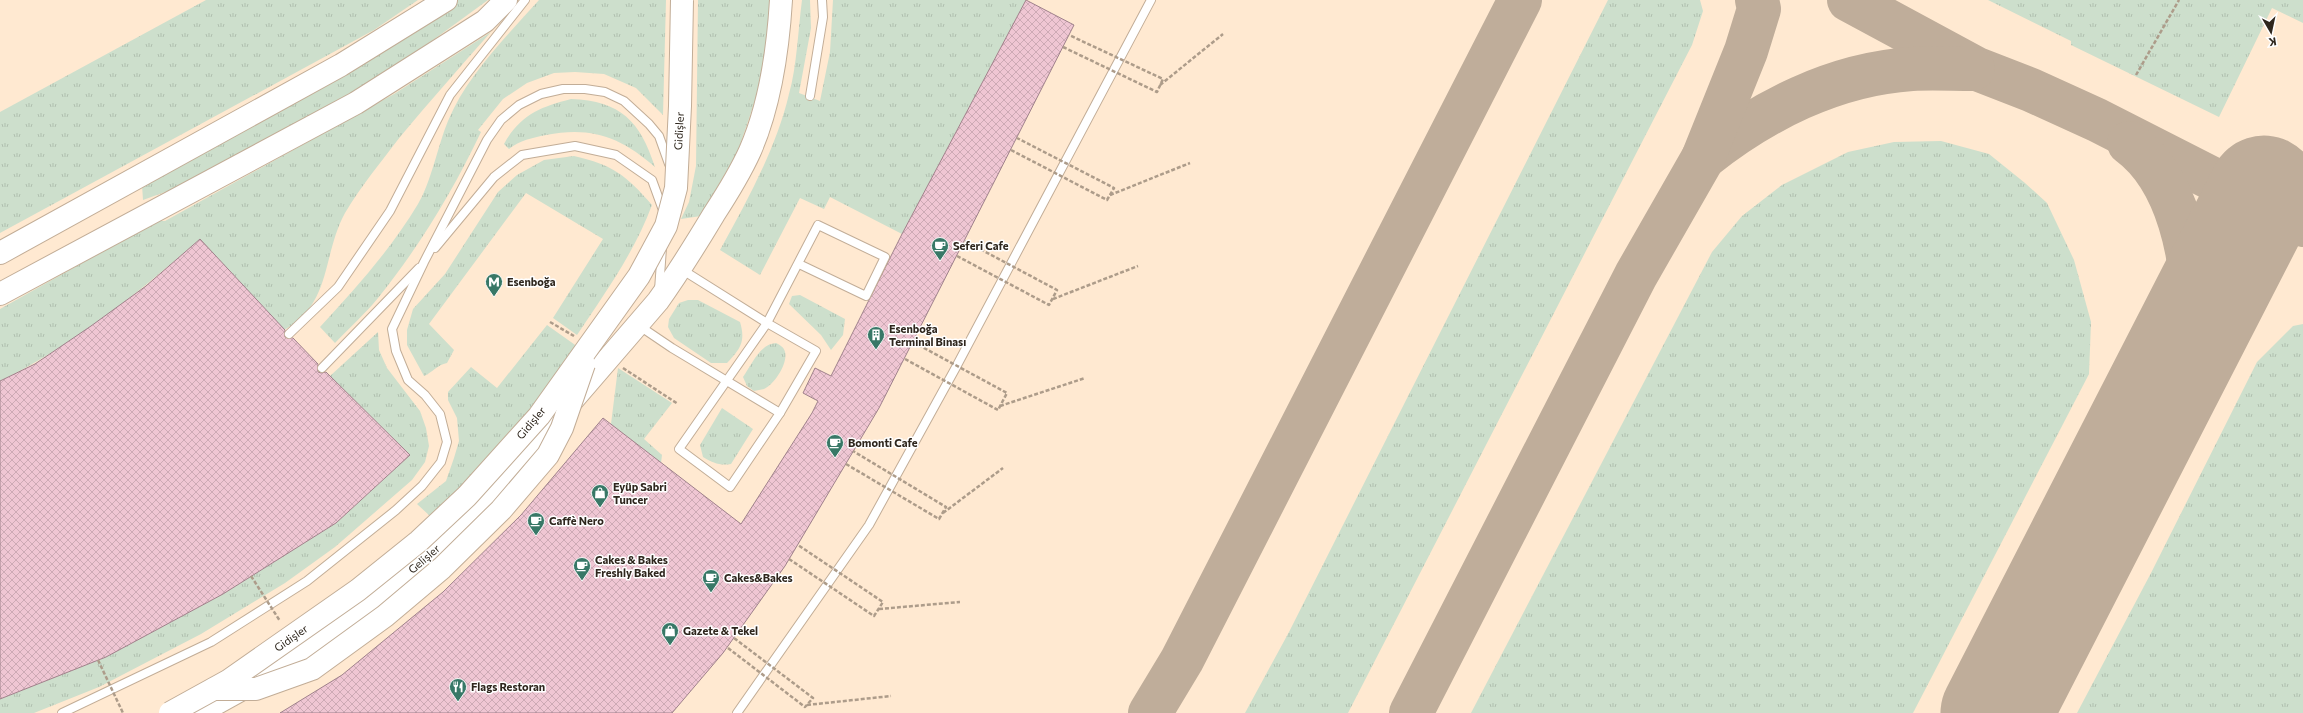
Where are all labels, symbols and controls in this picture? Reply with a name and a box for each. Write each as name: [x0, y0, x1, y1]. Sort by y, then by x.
north arrow: [2251, 12, 2291, 52]
text: K: [2268, 35, 2277, 49]
street label: Gidişler: [671, 111, 686, 150]
cafe icon: Seferi Cafe: [930, 236, 950, 261]
place label: Seferi Cafe: [953, 239, 1009, 252]
metro station icon: Esenboğa: [484, 272, 504, 297]
place label: Esenboğa: [507, 275, 556, 288]
place label: Esenboğa Terminal Binası: [889, 322, 966, 348]
building icon: Esenboğa Terminal Binası: [866, 325, 886, 350]
street label: Gidişler: [513, 403, 548, 441]
cafe icon: Bomonti Cafe: [825, 433, 845, 458]
place label: Bomonti Cafe: [848, 436, 918, 449]
place label: Eyüp Sabri Tuncer: [613, 480, 667, 506]
shop icon: Eyüp Sabri Tuncer: [590, 483, 610, 508]
cafe icon: Caffè Nero: [526, 511, 546, 536]
place label: Caffè Nero: [549, 514, 604, 527]
street label: Gelişler: [405, 541, 443, 576]
place label: Cakes & Bakes Freshly Baked: [595, 553, 668, 579]
cafe icon: Cakes & Bakes Freshly Baked: [572, 556, 592, 581]
cafe icon: Cakes&Bakes: [701, 568, 721, 593]
place label: Cakes&Bakes: [724, 571, 793, 584]
street label: Gidişler: [271, 621, 311, 654]
shop icon: Gazete & Tekel: [660, 621, 680, 646]
place label: Gazete & Tekel: [683, 624, 758, 637]
restaurant icon: Flags Restoran: [448, 677, 468, 702]
place label: Flags Restoran: [471, 680, 545, 693]

